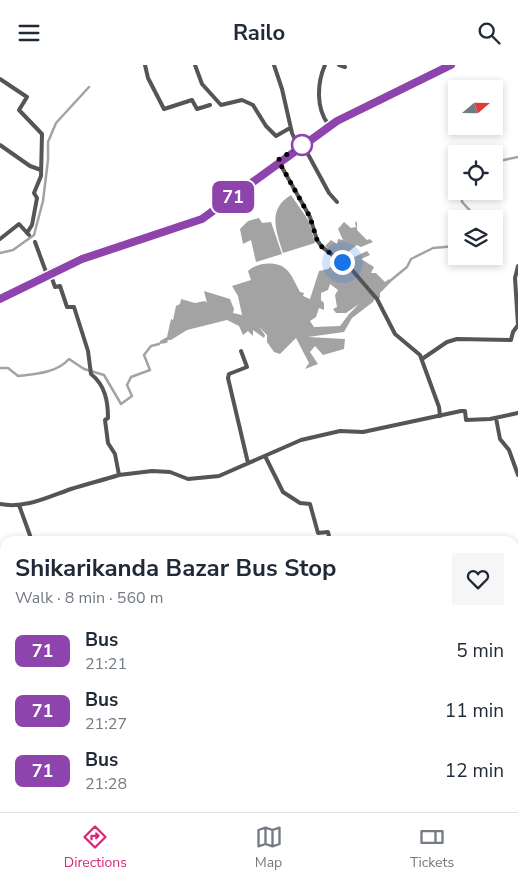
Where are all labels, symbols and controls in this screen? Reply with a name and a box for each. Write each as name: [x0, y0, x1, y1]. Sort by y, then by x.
text: Railo: [233, 18, 285, 48]
icon: menu: [15, 19, 43, 47]
icon: search: [475, 19, 503, 47]
north arrow: [448, 80, 502, 135]
map controls: [448, 80, 503, 265]
unlabelled marker: [291, 134, 313, 156]
button: locate: [448, 145, 503, 200]
line badge: 71: [210, 181, 256, 213]
text: 71: [222, 185, 244, 209]
button: layers: [448, 210, 503, 265]
your location: [330, 250, 355, 275]
text: Shikarikanda Bazar Bus Stop: [15, 552, 336, 584]
button: heart: [452, 553, 504, 605]
text: Walk · 8 min · 560 m: [15, 587, 163, 609]
text: Bus: [85, 627, 118, 653]
text: 5 min: [456, 638, 504, 664]
text: 71: [32, 639, 53, 663]
text: 21:21: [85, 653, 127, 675]
text: Bus: [85, 687, 118, 713]
text: 11 min: [445, 698, 504, 724]
text: 71: [32, 699, 53, 723]
text: 21:27: [85, 713, 127, 735]
text: Bus: [85, 747, 118, 773]
text: 12 min: [445, 758, 504, 784]
text: 71: [32, 759, 53, 783]
text: 21:28: [85, 773, 127, 795]
tab: Directions: [64, 823, 127, 872]
tab: Map: [255, 823, 283, 872]
tab: Tickets: [410, 823, 454, 872]

